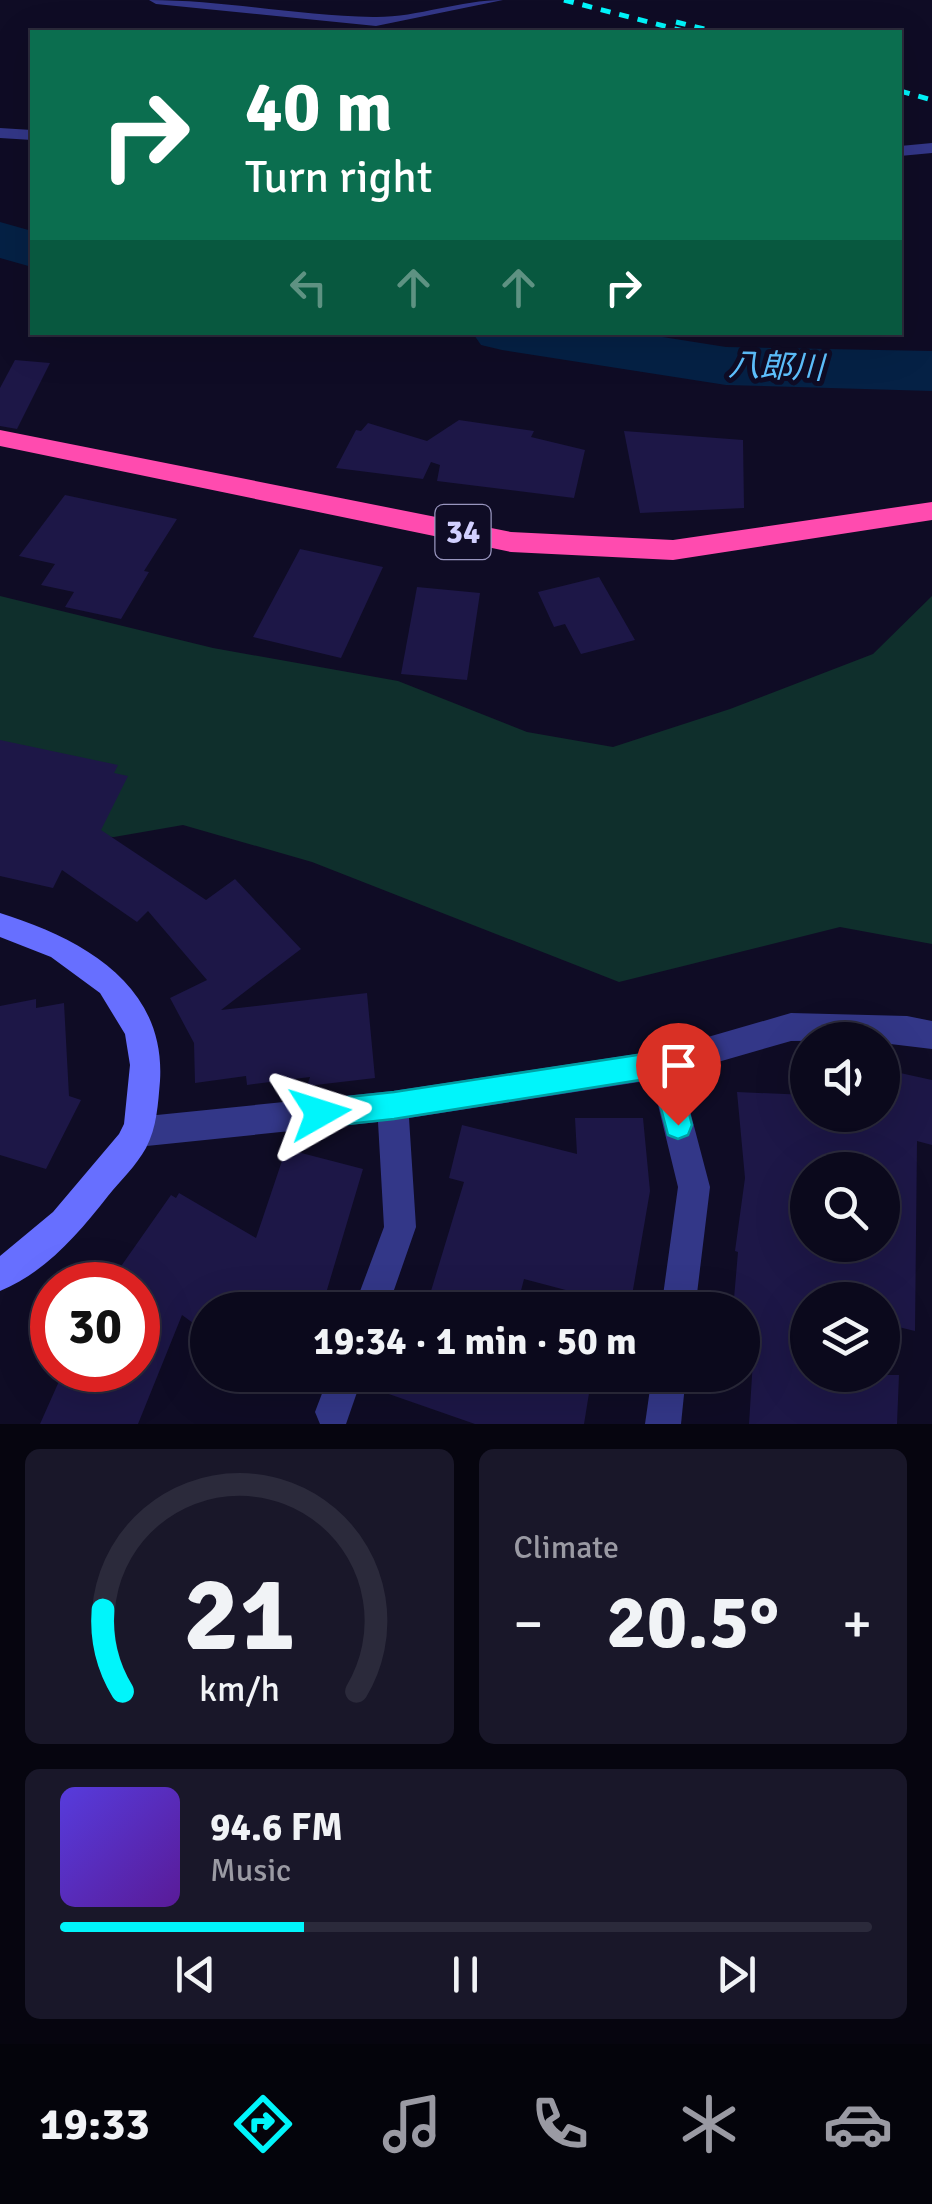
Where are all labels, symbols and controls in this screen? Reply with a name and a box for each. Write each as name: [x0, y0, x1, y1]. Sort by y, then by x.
text: 40 m: [245, 64, 393, 150]
icon: right: [80, 70, 210, 200]
text: Turn right: [245, 150, 433, 205]
icon: left: [281, 260, 336, 315]
icon: ahead: [386, 260, 441, 315]
icon: ahead: [491, 260, 546, 315]
icon: right: [596, 260, 651, 315]
water label: 八郎川: [727, 345, 828, 388]
road number: 34: [436, 505, 490, 559]
map controls: [790, 1022, 900, 1392]
button: sound: [790, 1022, 900, 1132]
pin: [636, 1023, 721, 1126]
icon: arrive: [651, 1038, 706, 1093]
position arrow: [268, 1061, 372, 1165]
button: search: [790, 1152, 900, 1262]
speed limit sign: 30: [30, 1262, 160, 1392]
button: layers: [790, 1282, 900, 1392]
text: 19:34 · 1 min · 50 m: [313, 1318, 637, 1365]
text: Climate: [514, 1528, 619, 1567]
text: 21: [183, 1551, 295, 1679]
text: 20.5°: [606, 1576, 779, 1669]
text: −: [514, 1590, 543, 1658]
text: +: [842, 1590, 872, 1658]
text: km/h: [199, 1667, 280, 1711]
text: 94.6 FM: [210, 1804, 343, 1851]
text: Music: [210, 1851, 291, 1890]
icon: previous: [168, 1947, 223, 2002]
icon: pause: [438, 1947, 493, 2002]
icon: next: [709, 1947, 764, 2002]
icon: directions: [228, 2089, 298, 2159]
icon: music: [377, 2089, 447, 2159]
icon: phone: [525, 2089, 595, 2159]
icon: climate: [674, 2089, 744, 2159]
icon: car: [823, 2089, 893, 2159]
text: 19:33: [39, 2097, 150, 2152]

